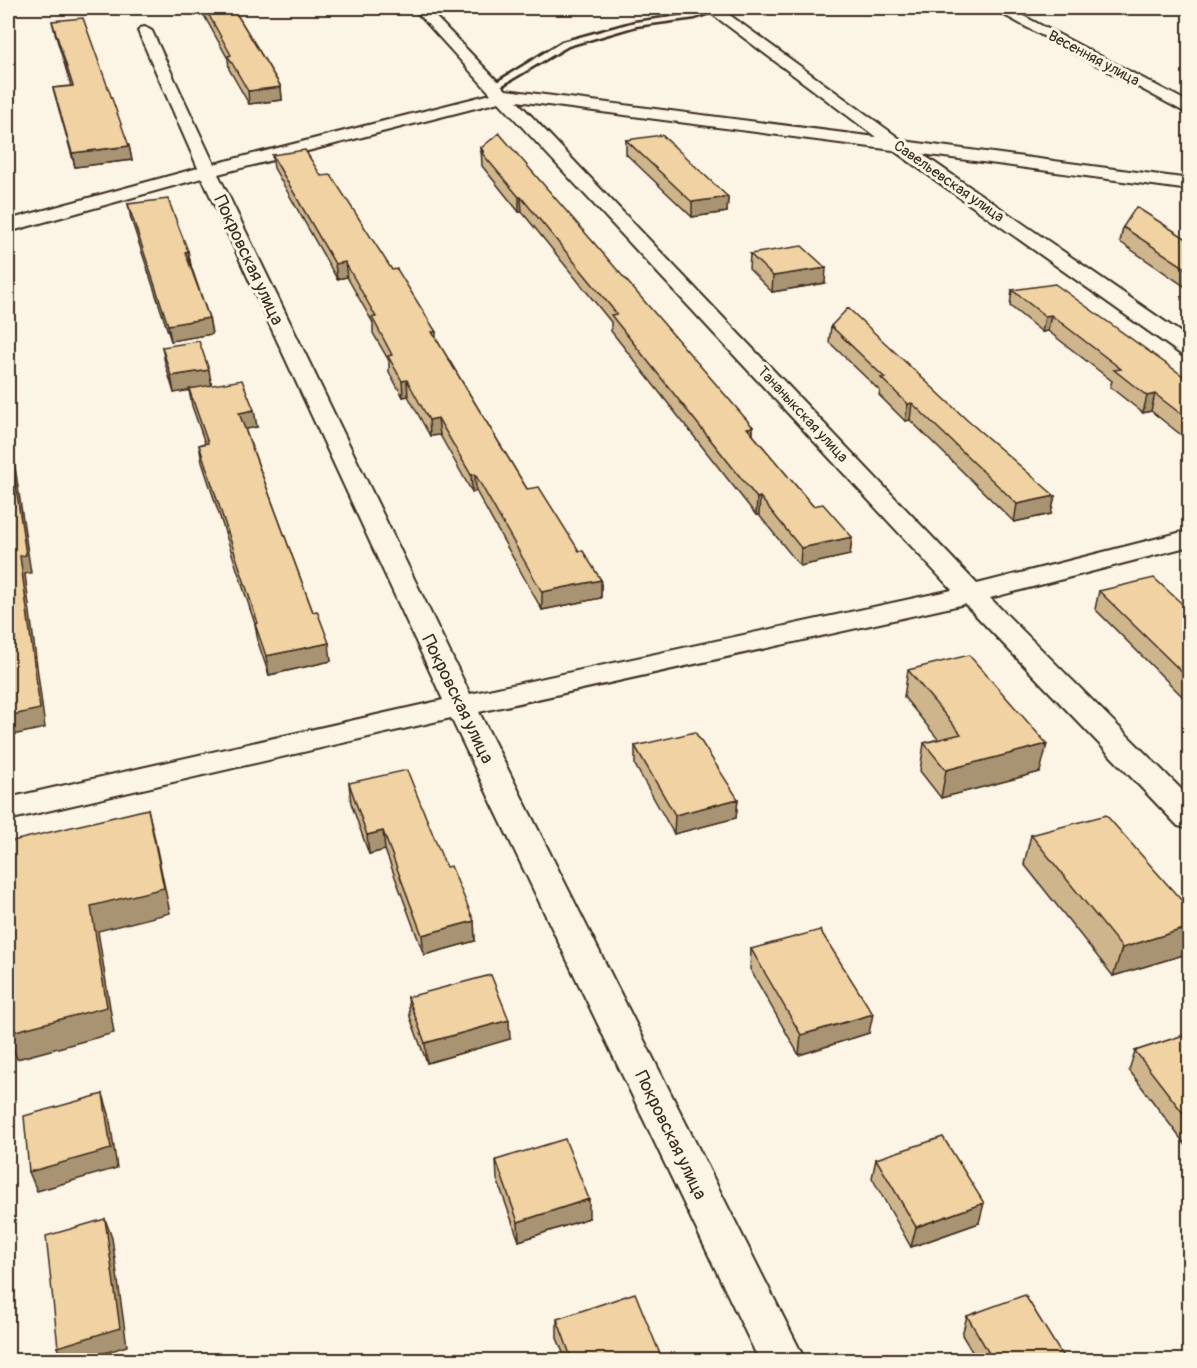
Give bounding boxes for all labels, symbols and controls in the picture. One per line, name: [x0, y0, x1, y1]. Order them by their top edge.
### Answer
street label: Весенняя улица: [1045, 26, 1143, 90]
street label: Савельевская улица: [890, 136, 1008, 227]
street label: Покровская улица: [208, 192, 289, 329]
street label: Тананыкская улица: [753, 362, 852, 466]
street label: Покровская улица: [416, 631, 499, 768]
street label: Покровская улица: [629, 1067, 712, 1204]

